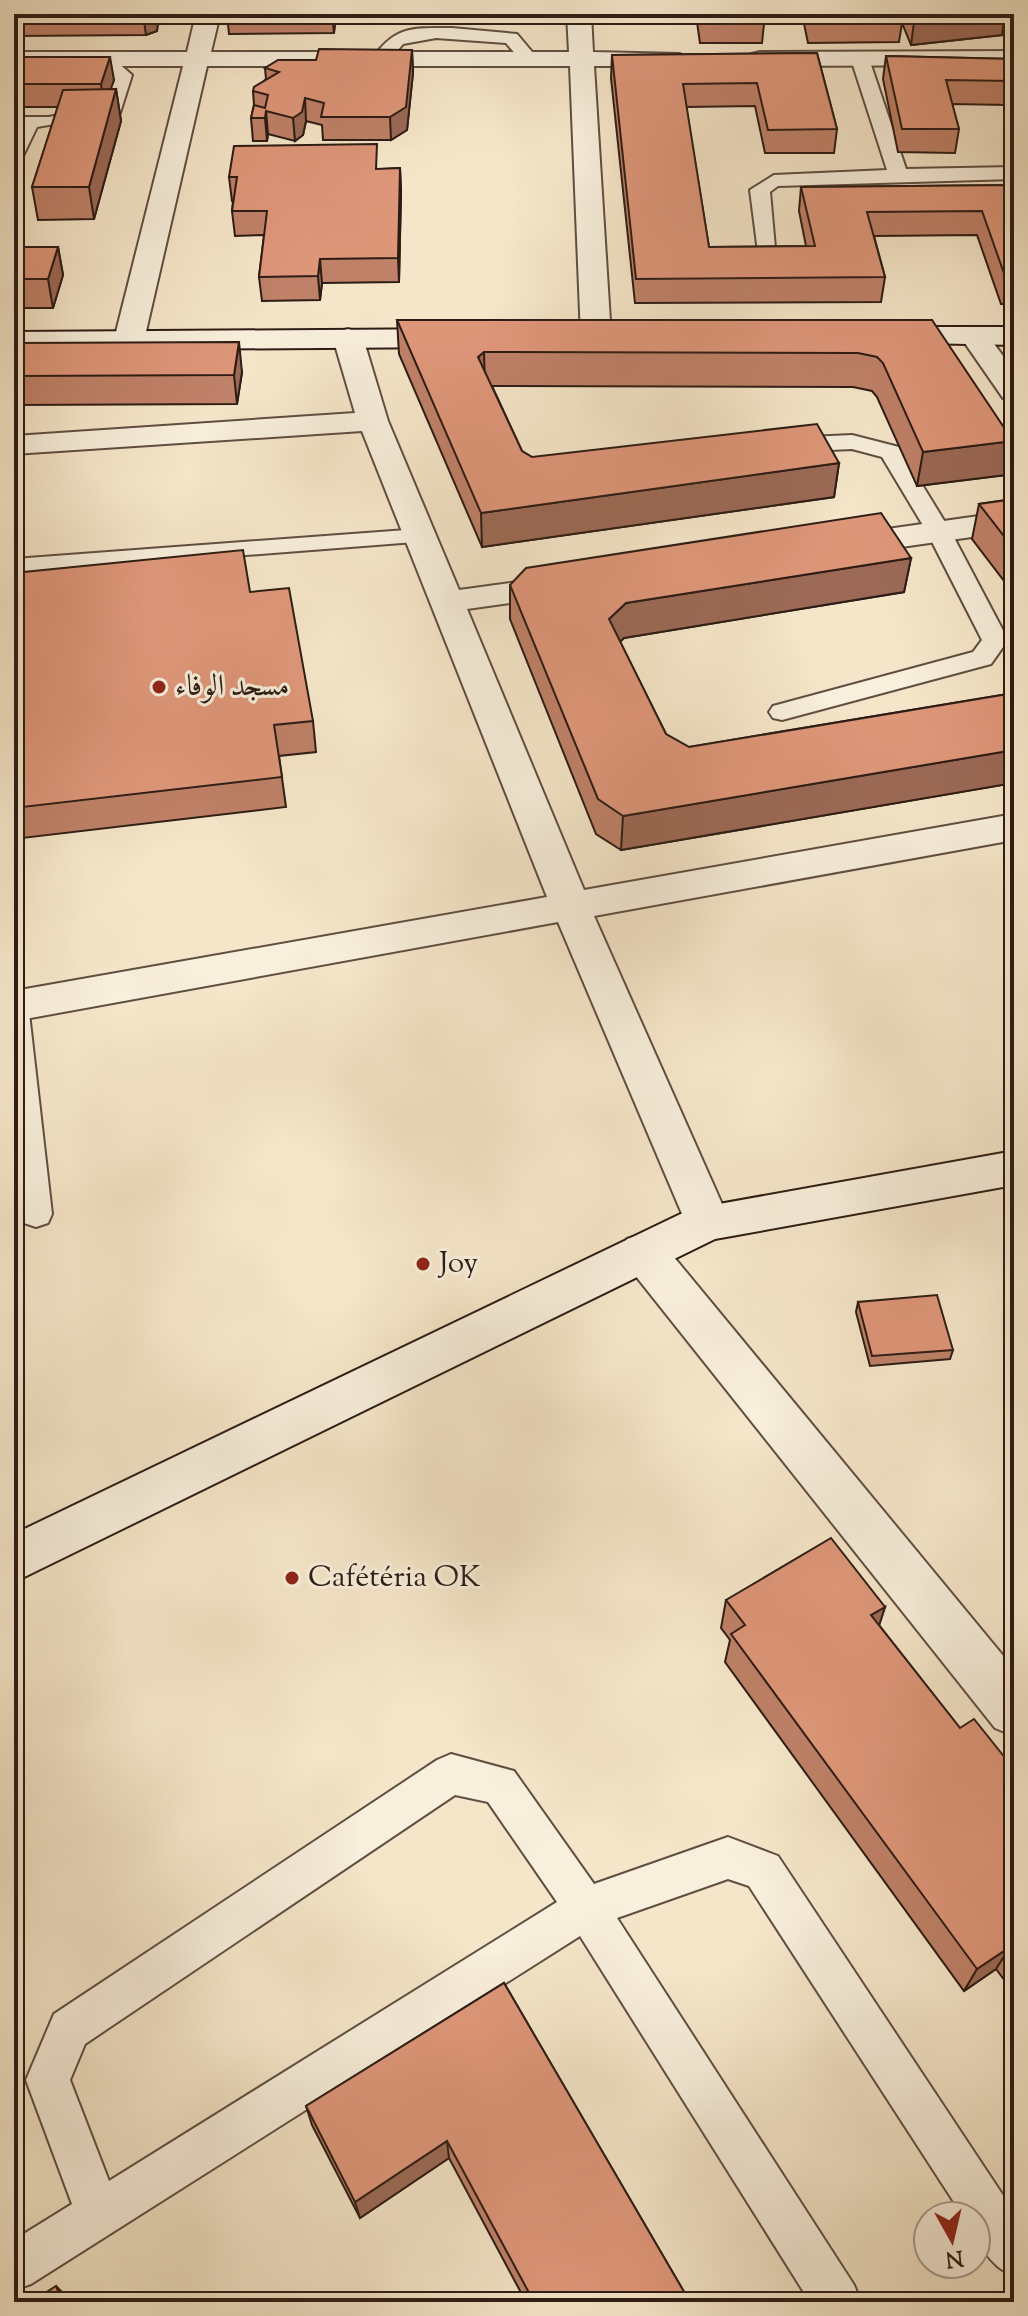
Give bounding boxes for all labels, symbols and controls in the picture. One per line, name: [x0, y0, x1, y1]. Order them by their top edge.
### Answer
place label: مسجد الوفاء: [175, 666, 290, 709]
marker: مسجد الوفاء: [150, 678, 168, 696]
place label: Joy: [437, 1243, 478, 1286]
marker: Joy: [414, 1255, 432, 1273]
place label: Cafétéria OK: [308, 1557, 481, 1600]
marker: Cafétéria OK: [283, 1569, 301, 1587]
north arrow: [912, 2200, 992, 2280]
text: N: [943, 2240, 965, 2274]

